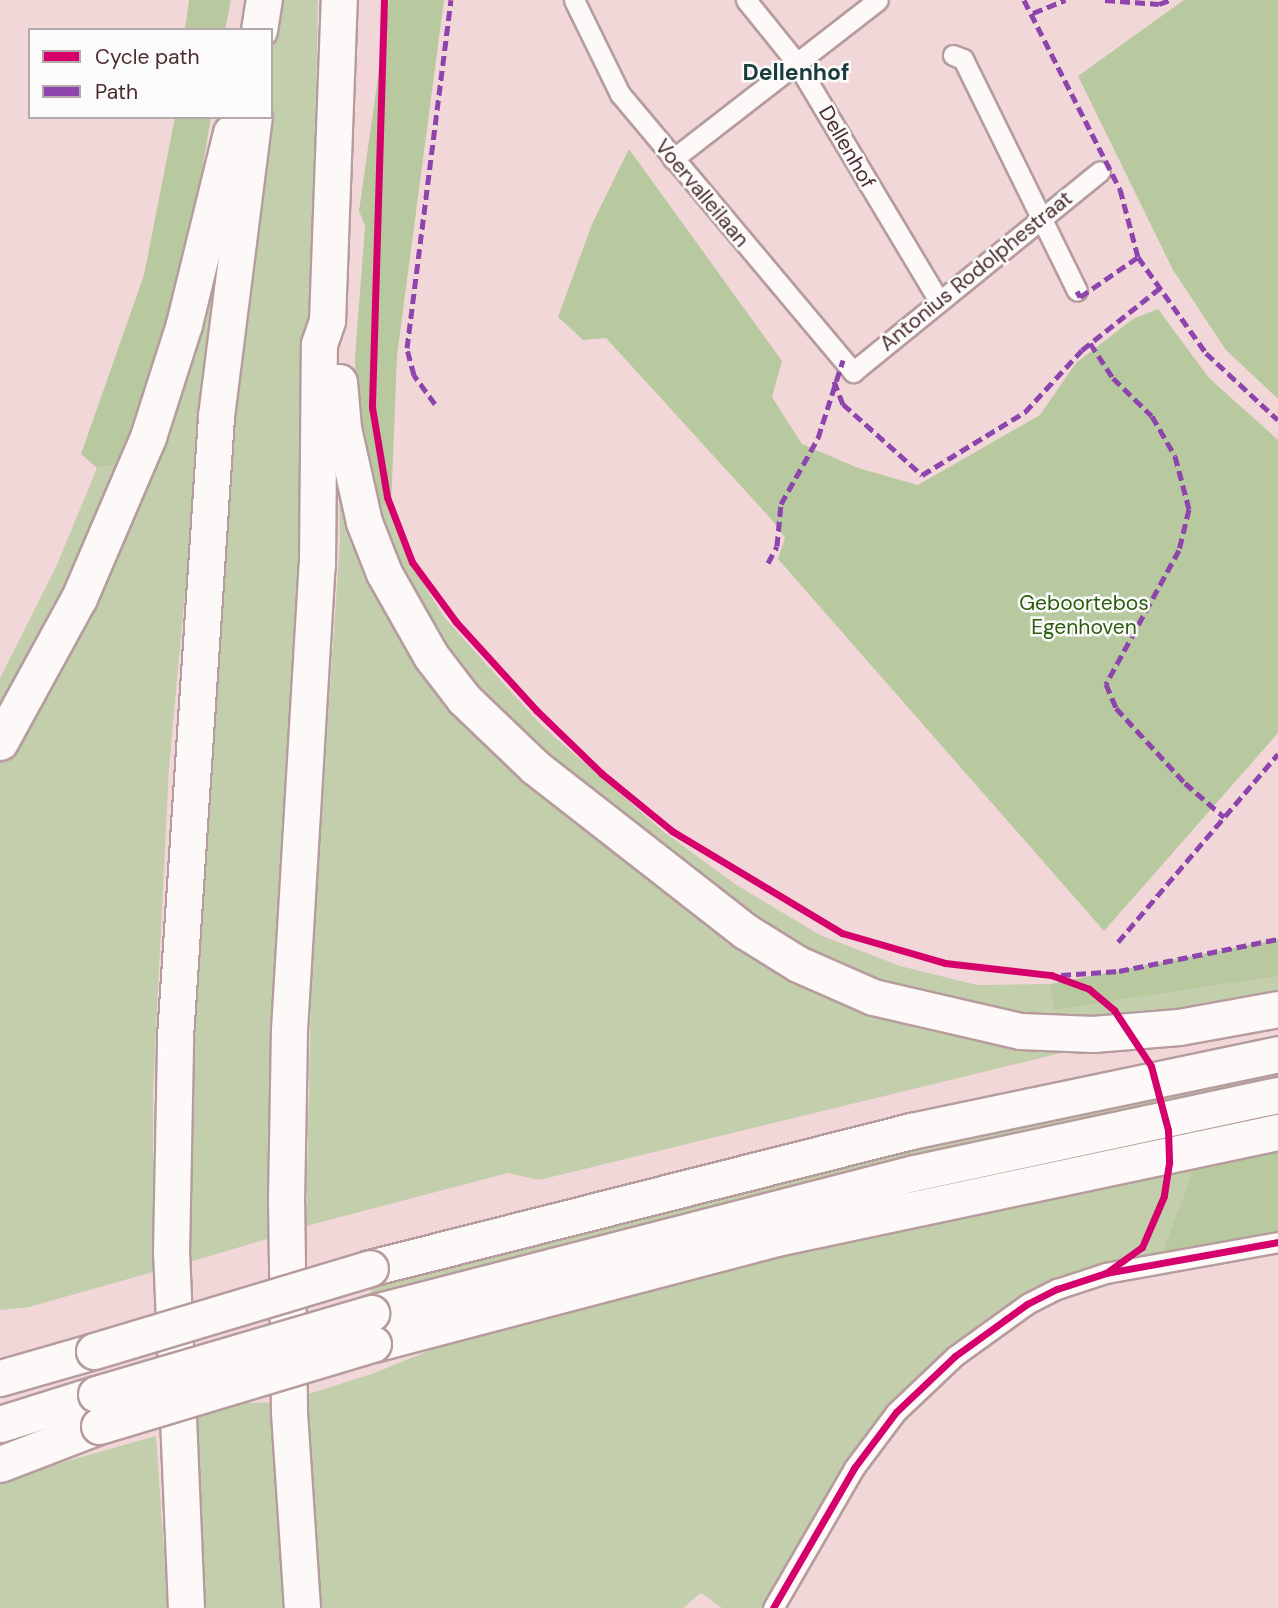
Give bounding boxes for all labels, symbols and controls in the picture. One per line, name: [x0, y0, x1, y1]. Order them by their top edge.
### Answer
legend: [28, 28, 273, 119]
text: Cycle path: [95, 43, 200, 71]
district label: Dellenhof: [742, 58, 850, 86]
text: Path: [95, 78, 138, 106]
street label: Dellenhof: [813, 101, 881, 193]
street label: Voervalleilaan: [650, 134, 754, 252]
street label: Antonius Rodolphestraat: [875, 186, 1077, 356]
park label: Geboortebos Egenhoven: [1019, 590, 1149, 640]

